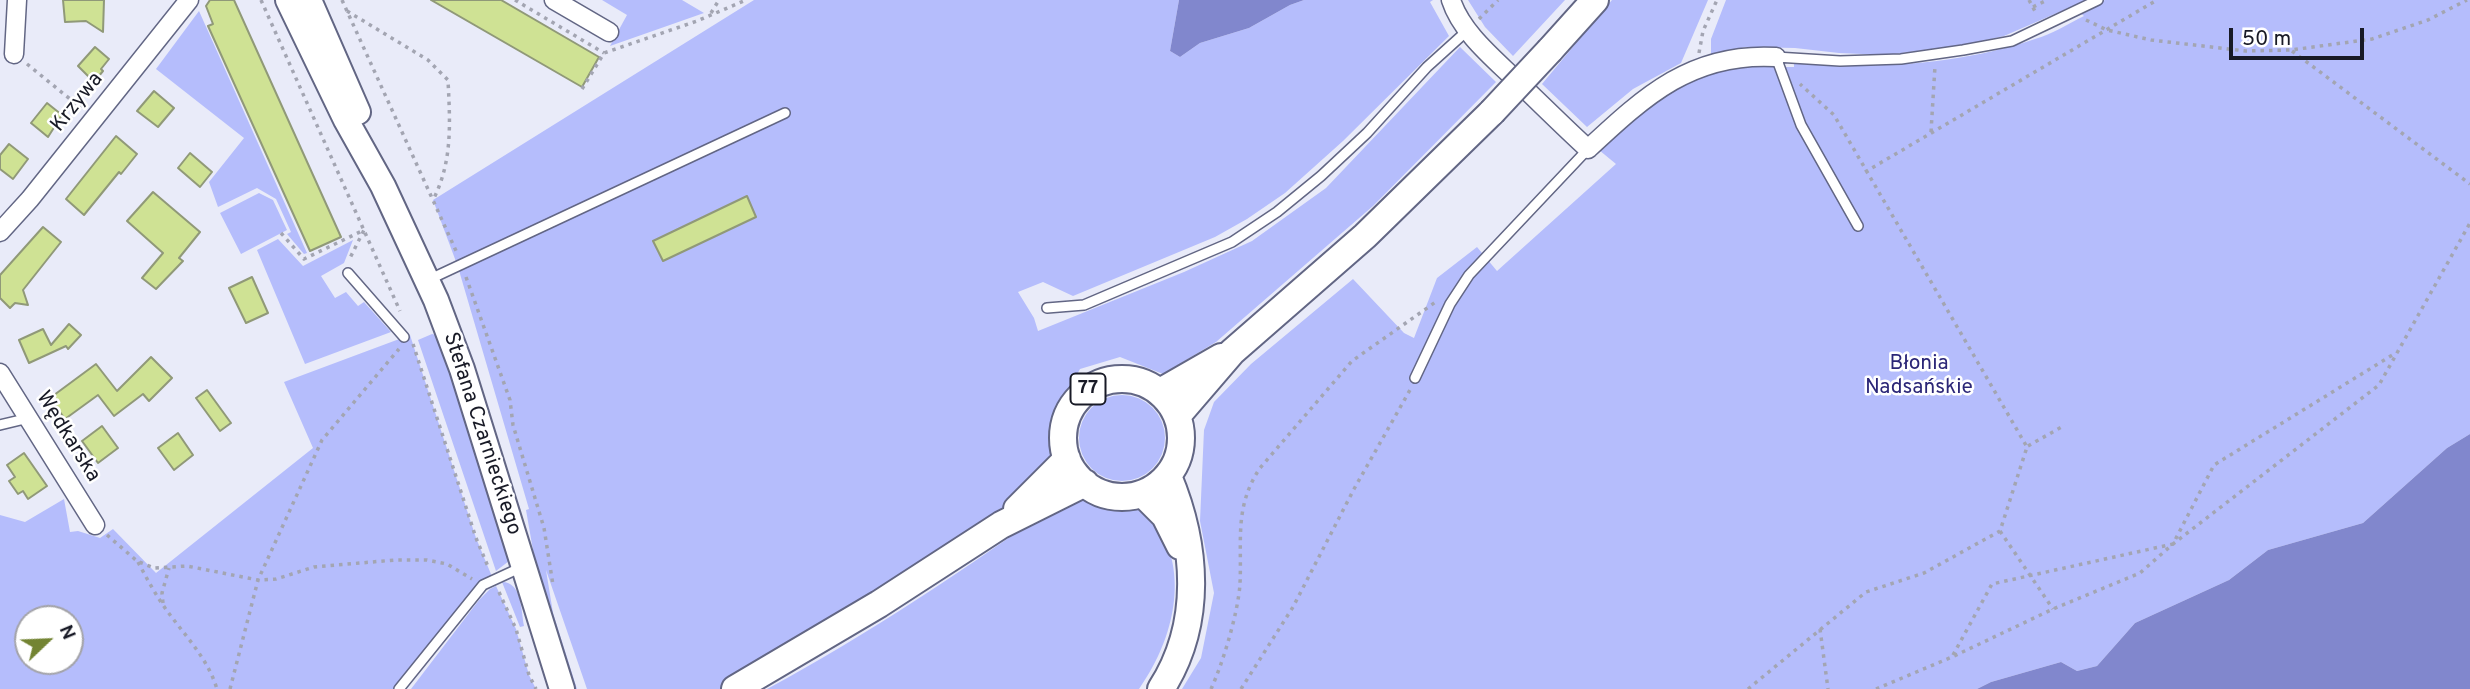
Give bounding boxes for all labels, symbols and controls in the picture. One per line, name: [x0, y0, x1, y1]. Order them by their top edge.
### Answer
scale bar: [2232, 14, 2367, 58]
text: 50 m: [2242, 26, 2291, 53]
street label: Krzywa: [46, 68, 110, 138]
street label: Stefana Czarnieckiego: [436, 330, 526, 538]
park label: Błonia Nadsańskie: [1865, 352, 1973, 402]
road number: 77: [1070, 374, 1106, 404]
street label: Wędkarska: [29, 387, 105, 487]
north arrow: [14, 605, 84, 675]
text: N: [53, 622, 80, 644]

